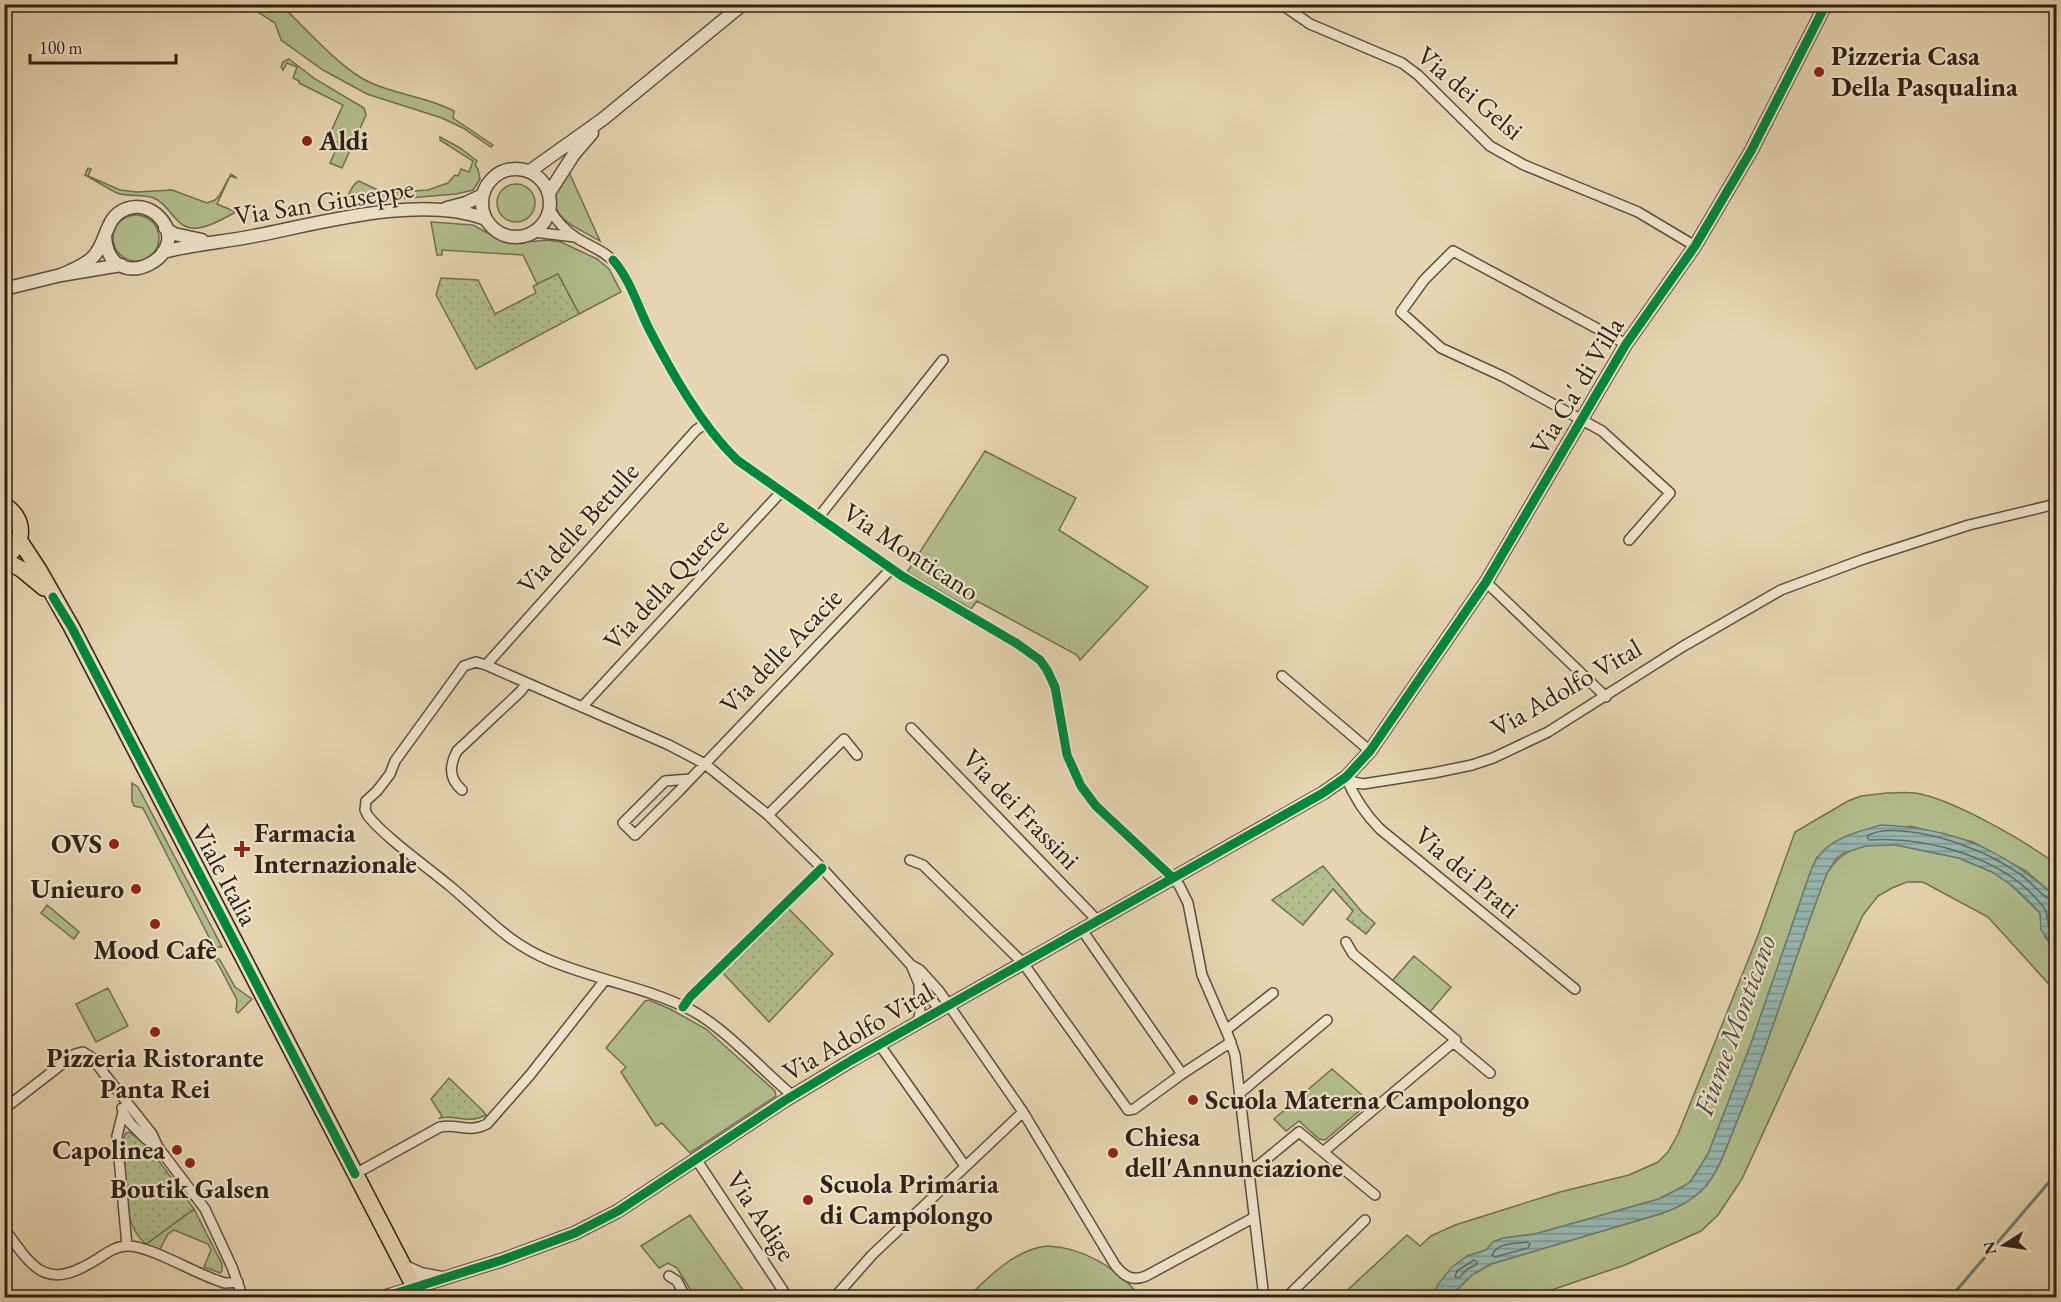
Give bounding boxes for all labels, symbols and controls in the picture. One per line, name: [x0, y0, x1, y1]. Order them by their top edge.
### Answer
scale bar: [30, 27, 176, 65]
text: 100 m: [39, 36, 83, 59]
street label: Via dei Gelsi: [1410, 38, 1531, 148]
place label: Pizzeria Casa Della Pasqualina: [1831, 38, 2018, 104]
marker: Pizzeria Casa Della Pasqualina: [1812, 65, 1826, 79]
place label: Aldi: [318, 123, 369, 158]
marker: Aldi: [300, 134, 314, 148]
street label: Via San Giuseppe: [231, 170, 416, 233]
street label: Via Ca' di Villa: [1522, 310, 1632, 461]
street label: Via delle Betulle: [509, 454, 646, 601]
street label: Via Monticano: [836, 494, 986, 609]
street label: Via della Querce: [595, 510, 736, 657]
street label: Via delle Acacie: [712, 580, 849, 721]
street label: Via Adolfo Vital: [1484, 630, 1648, 745]
street label: Via dei Frassini: [955, 741, 1088, 877]
place label: Farmacia Internazionale: [254, 815, 417, 881]
street label: Viale Italia: [184, 818, 267, 932]
street label: Via dei Prati: [1408, 818, 1527, 926]
place label: OVS: [51, 826, 102, 861]
marker: OVS: [107, 837, 121, 851]
marker: Farmacia Internazionale: [235, 842, 249, 856]
place label: Unieuro: [30, 871, 124, 906]
marker: Unieuro: [129, 882, 143, 896]
marker: Mood Cafè: [148, 917, 162, 931]
water label: Fiume Monticano: [1684, 929, 1784, 1121]
place label: Mood Cafè: [93, 932, 217, 967]
street label: Via Adolfo Vital: [776, 974, 940, 1089]
marker: Pizzeria Ristorante Panta Rei: [148, 1025, 162, 1039]
place label: Pizzeria Ristorante Panta Rei: [46, 1040, 264, 1106]
place label: Scuola Materna Campolongo: [1205, 1082, 1529, 1117]
marker: Scuola Materna Campolongo: [1186, 1093, 1200, 1107]
place label: Chiesa dell'Annunciazione: [1125, 1119, 1343, 1185]
place label: Capolinea: [52, 1132, 165, 1167]
marker: Capolinea: [170, 1143, 184, 1157]
marker: Chiesa dell'Annunciazione: [1106, 1146, 1120, 1160]
marker: Boutik Galsen: [183, 1156, 197, 1170]
street label: Via Adige: [718, 1164, 804, 1268]
place label: Scuola Primaria di Campolongo: [820, 1166, 999, 1232]
place label: Boutik Galsen: [110, 1171, 270, 1206]
marker: Scuola Primaria di Campolongo: [801, 1193, 815, 1207]
north arrow: [1974, 1215, 2034, 1275]
text: N: [1978, 1239, 2001, 1257]

